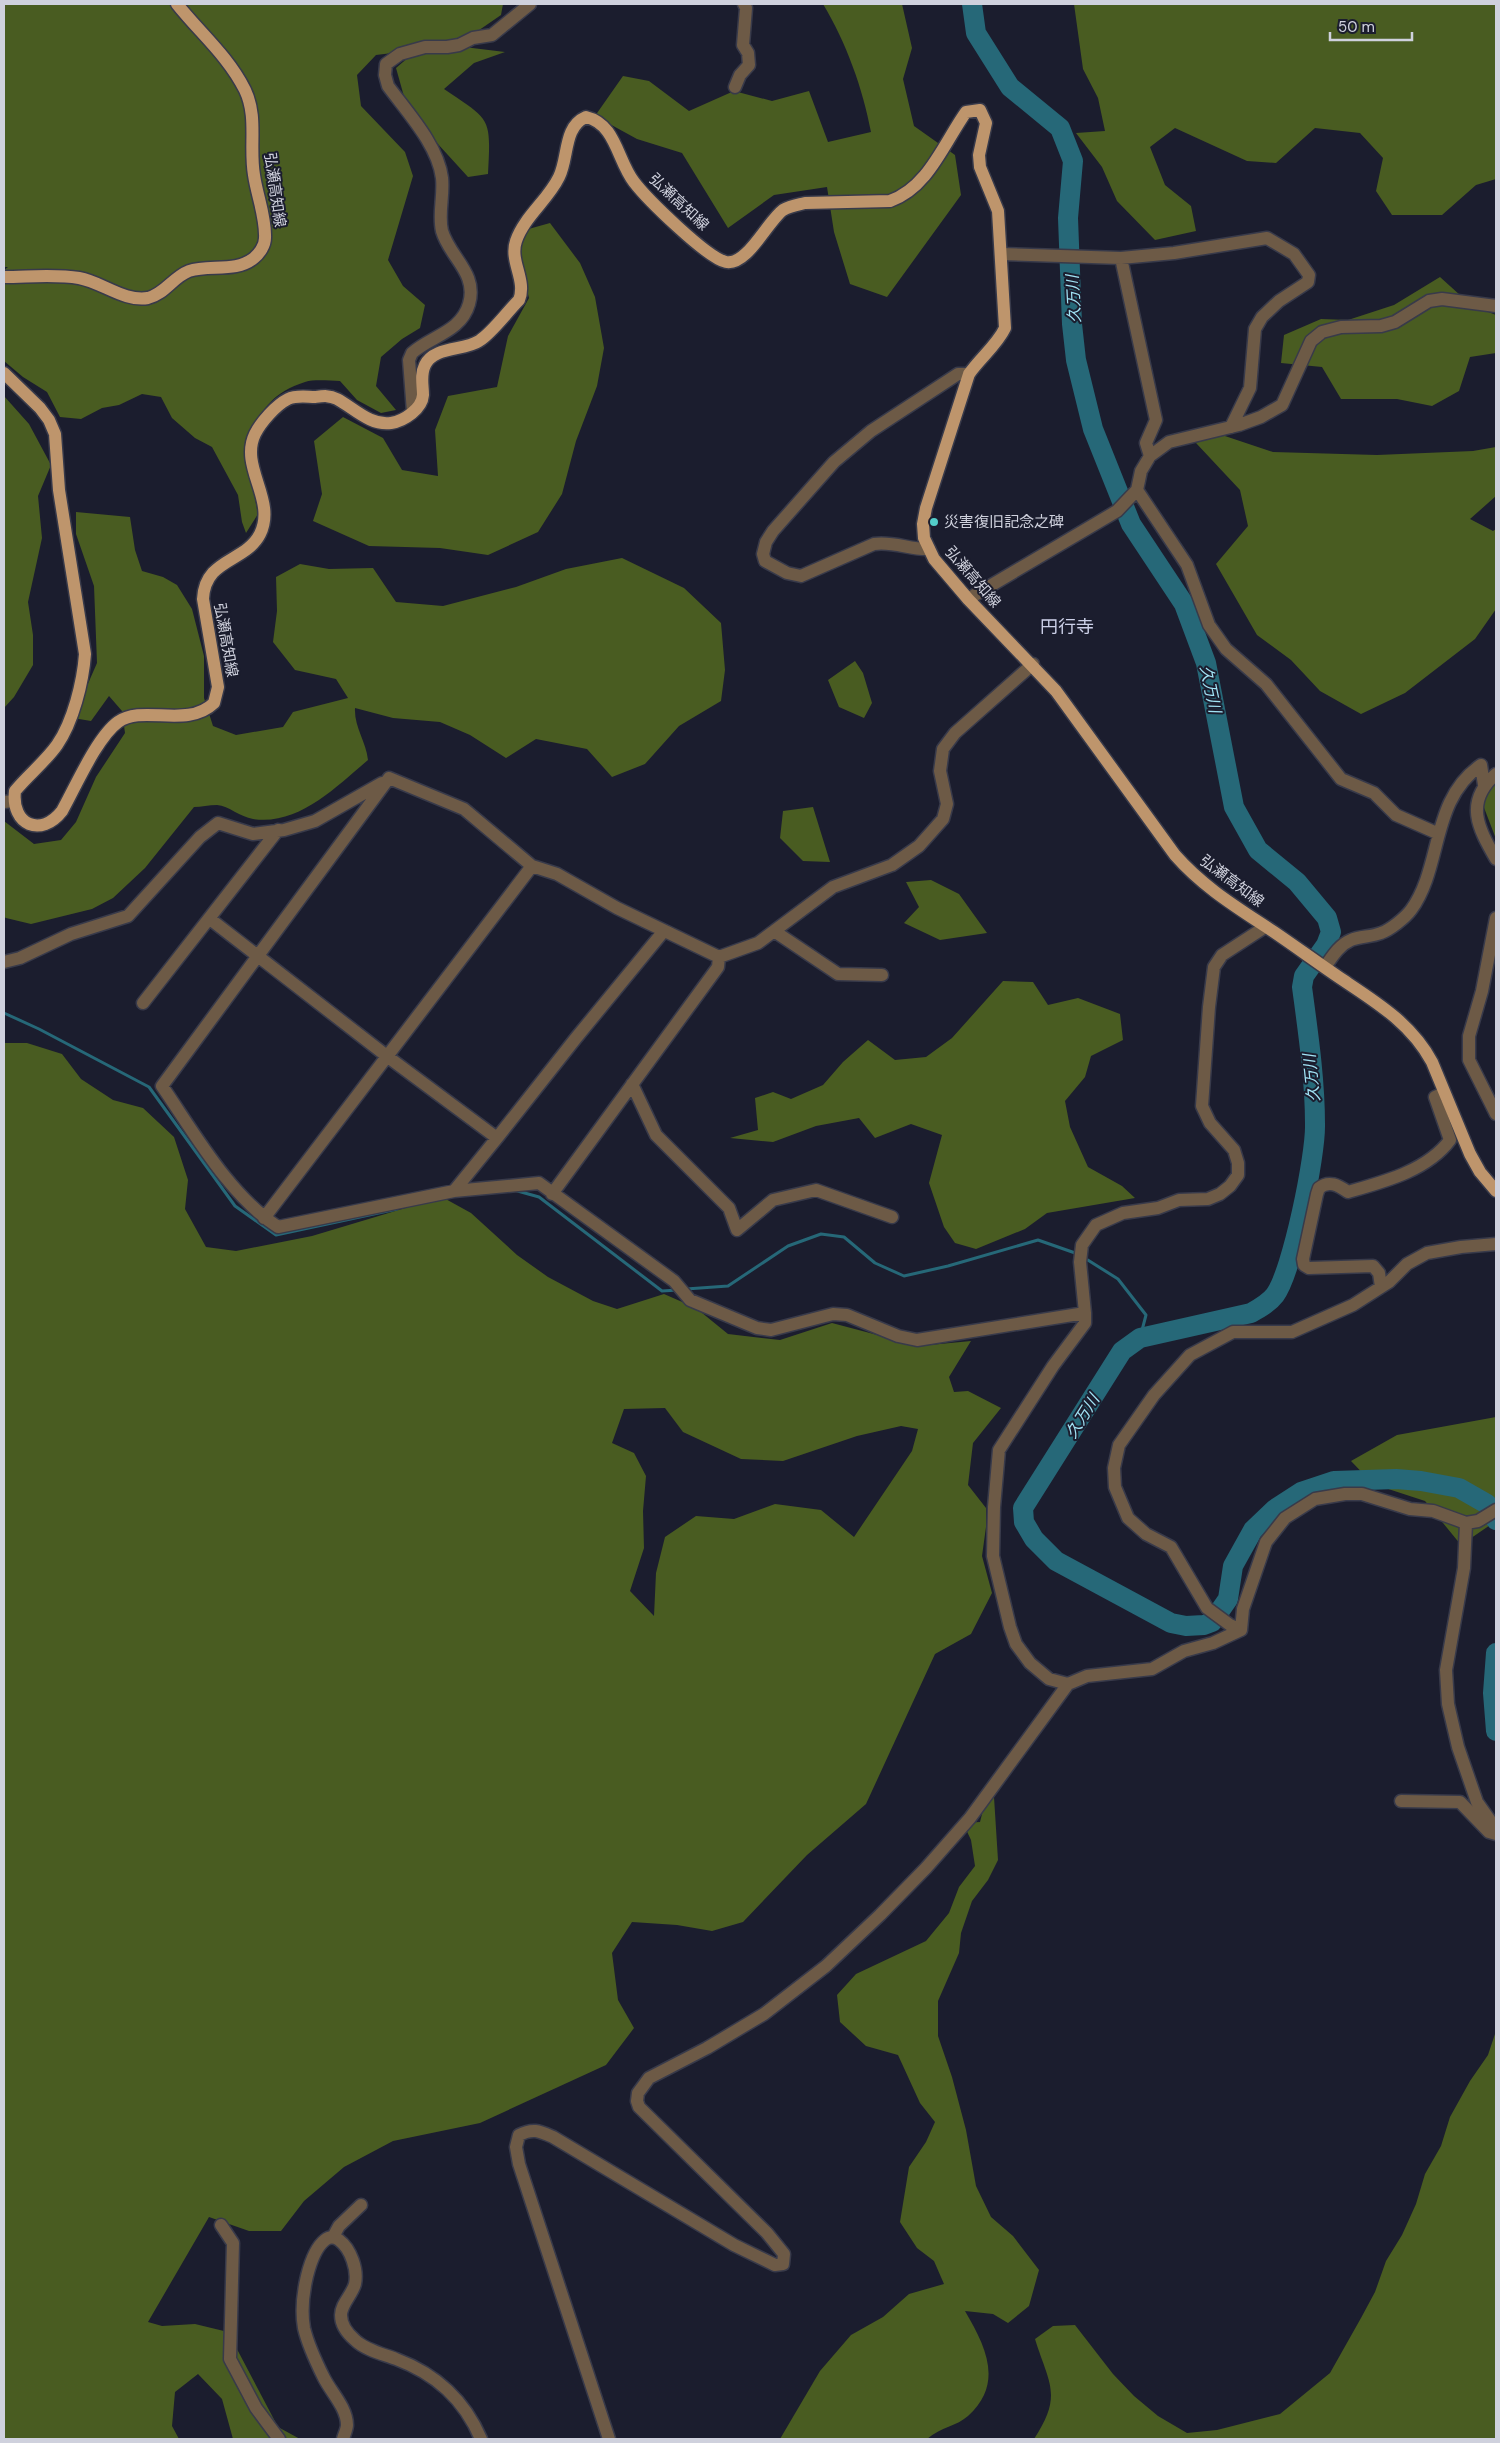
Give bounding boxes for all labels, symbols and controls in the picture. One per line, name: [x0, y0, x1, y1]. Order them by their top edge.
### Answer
scale bar: [1330, 10, 1412, 42]
text: 50 m: [1338, 17, 1375, 37]
street label: 弘瀬高知線: [260, 151, 290, 229]
street label: 弘瀬高知線: [645, 169, 713, 235]
water label: 久万川: [1062, 272, 1085, 323]
place label: 災害復旧記念之碑: [944, 512, 1064, 532]
marker: 災害復旧記念之碑: [928, 516, 940, 528]
street label: 弘瀬高知線: [941, 542, 1005, 612]
street label: 弘瀬高知線: [210, 601, 242, 679]
district label: 円行寺: [1040, 615, 1094, 639]
water label: 久万川: [1195, 663, 1226, 717]
street label: 弘瀬高知線: [1196, 850, 1268, 912]
water label: 久万川: [1298, 1051, 1324, 1103]
water label: 久万川: [1061, 1389, 1105, 1442]

